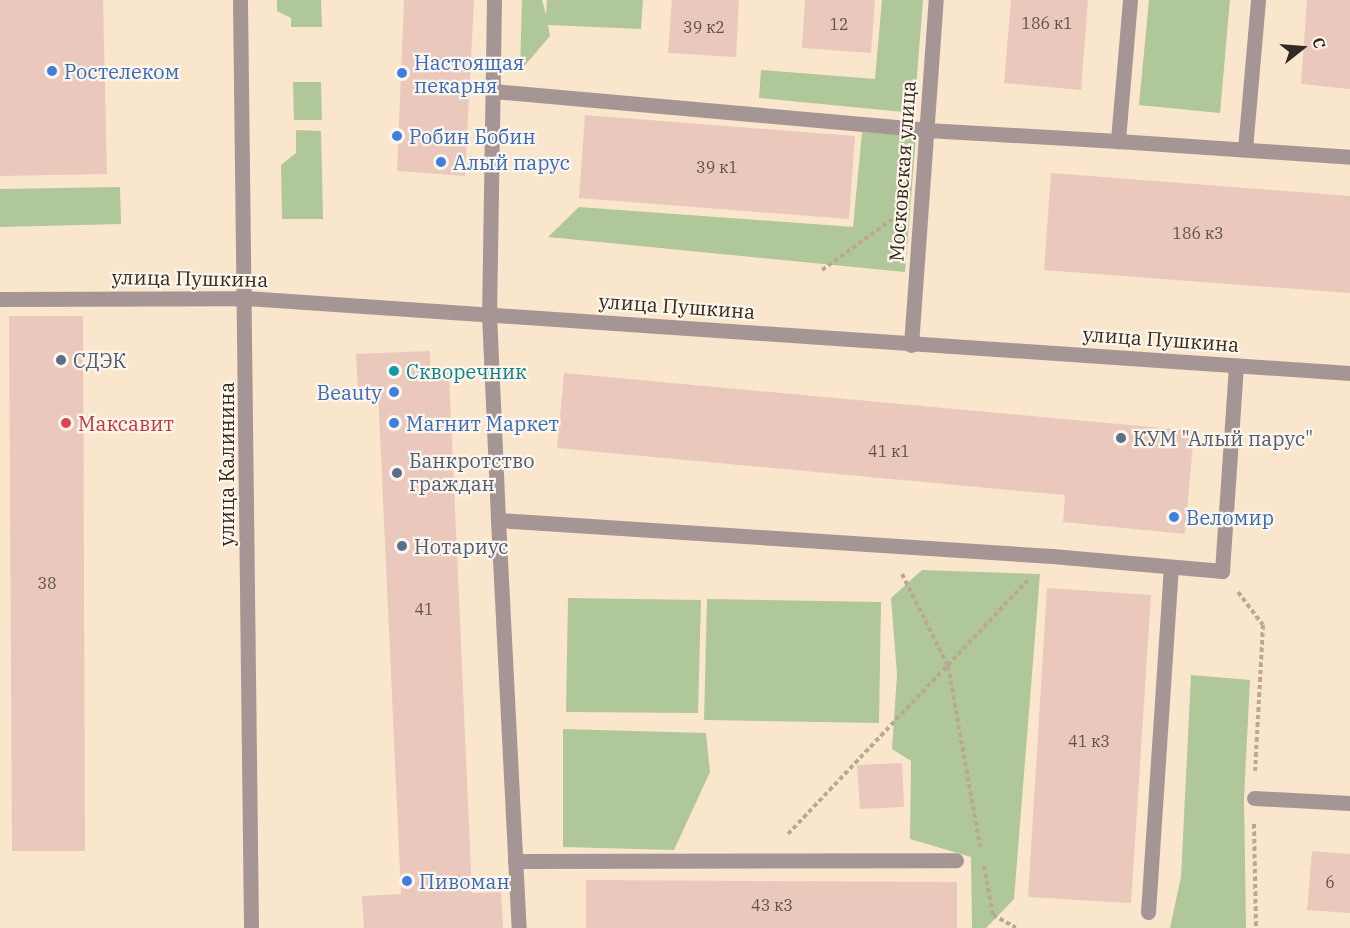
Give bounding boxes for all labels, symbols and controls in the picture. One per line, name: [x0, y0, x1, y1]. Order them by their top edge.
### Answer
house number: 186 к1: [1021, 13, 1073, 33]
house number: 12: [829, 14, 849, 34]
house number: 39 к2: [683, 17, 725, 37]
north arrow: [1272, 18, 1332, 78]
text: С: [1308, 35, 1330, 51]
place label: Настоящая пекарня: [414, 50, 524, 97]
place label: Ростелеком: [64, 59, 180, 83]
marker: Ростелеком: [45, 64, 59, 78]
marker: Настоящая пекарня: [395, 66, 409, 80]
street label: Московская улица: [884, 80, 920, 262]
place label: Робин Бобин: [409, 124, 536, 148]
marker: Робин Бобин: [390, 129, 404, 143]
place label: Алый парус: [453, 150, 570, 174]
marker: Алый парус: [434, 155, 448, 169]
house number: 39 к1: [696, 157, 738, 177]
house number: 186 к3: [1172, 223, 1224, 243]
street label: улица Пушкина: [111, 265, 269, 291]
street label: улица Пушкина: [598, 289, 756, 323]
street label: улица Пушкина: [1082, 322, 1240, 356]
place label: СДЭК: [73, 348, 126, 372]
marker: СДЭК: [54, 353, 68, 367]
place label: Скворечник: [406, 359, 527, 383]
marker: Скворечник: [387, 364, 401, 378]
place label: Beauty: [317, 380, 382, 404]
street label: улица Калинина: [214, 382, 238, 546]
marker: Beauty: [387, 385, 401, 399]
place label: Максавит: [78, 411, 174, 435]
place label: Магнит Маркет: [406, 411, 559, 435]
marker: Максавит: [59, 416, 73, 430]
marker: Магнит Маркет: [387, 416, 401, 430]
place label: КУМ "Алый парус": [1133, 426, 1313, 450]
marker: КУМ "Алый парус": [1114, 431, 1128, 445]
house number: 41 к1: [868, 441, 910, 461]
place label: Банкротство граждан: [409, 449, 535, 496]
marker: Банкротство граждан: [390, 466, 404, 480]
place label: Веломир: [1186, 505, 1274, 529]
marker: Веломир: [1167, 510, 1181, 524]
place label: Нотариус: [414, 534, 509, 558]
marker: Нотариус: [395, 539, 409, 553]
house number: 38: [37, 573, 57, 593]
house number: 41: [414, 599, 434, 619]
house number: 41 к3: [1068, 731, 1110, 751]
place label: Пивоман: [419, 869, 510, 893]
house number: 6: [1325, 872, 1335, 892]
marker: Пивоман: [400, 874, 414, 888]
house number: 43 к3: [751, 895, 793, 915]

